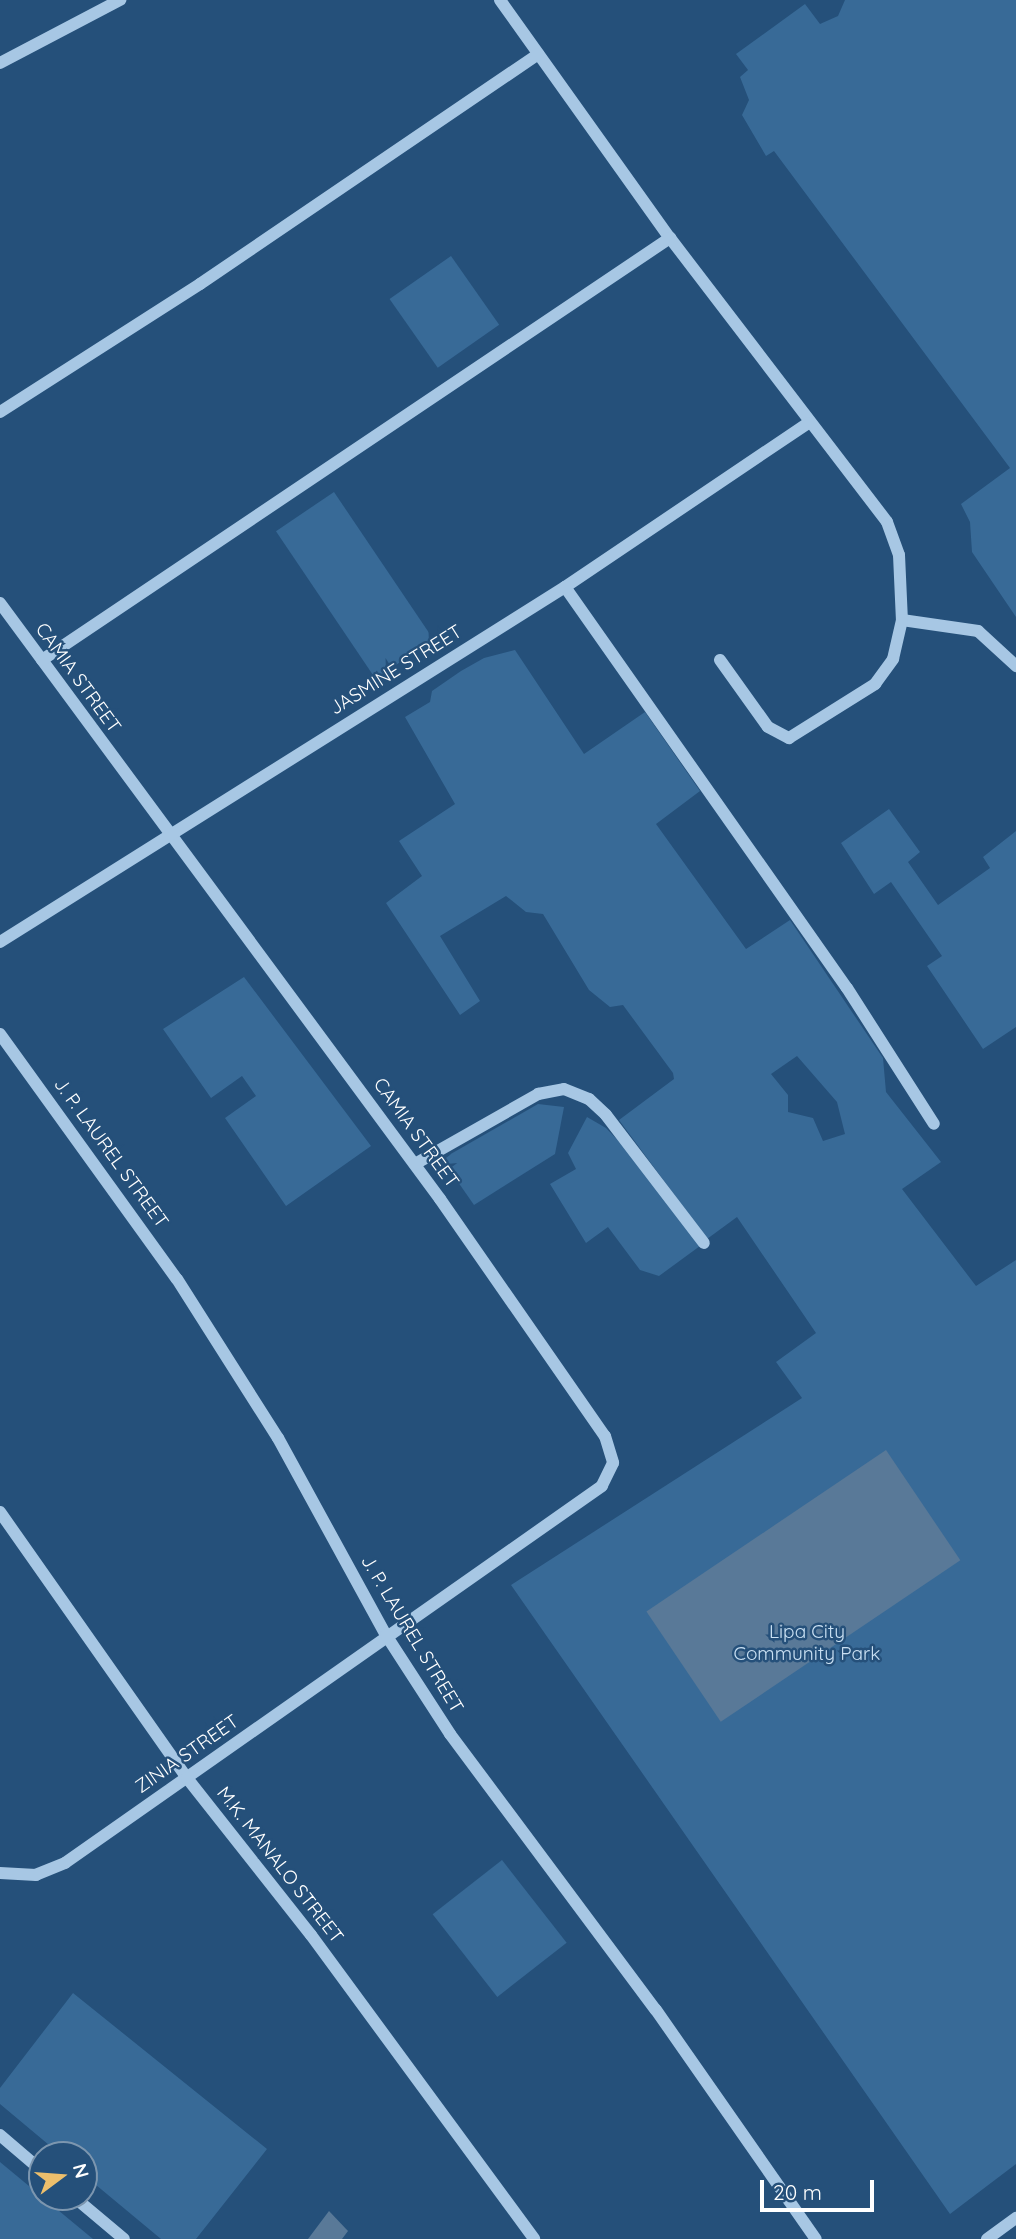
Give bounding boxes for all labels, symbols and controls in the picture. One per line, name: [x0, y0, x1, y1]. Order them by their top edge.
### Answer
street label: CAMIA STREET: [30, 618, 126, 738]
street label: JASMINE STREET: [326, 620, 466, 720]
street label: J. P. LAUREL STREET: [49, 1073, 173, 1233]
street label: CAMIA STREET: [368, 1073, 464, 1193]
street label: J. P. LAUREL STREET: [356, 1551, 468, 1717]
park label: Lipa City Community Park: [733, 1621, 881, 1665]
street label: ZINIA STREET: [131, 1710, 243, 1798]
street label: M.K. MANALO STREET: [212, 1782, 348, 1948]
north arrow: [28, 2141, 98, 2211]
text: N: [68, 2161, 95, 2181]
scale bar: [764, 2166, 878, 2210]
text: 20 m: [773, 2179, 822, 2205]

